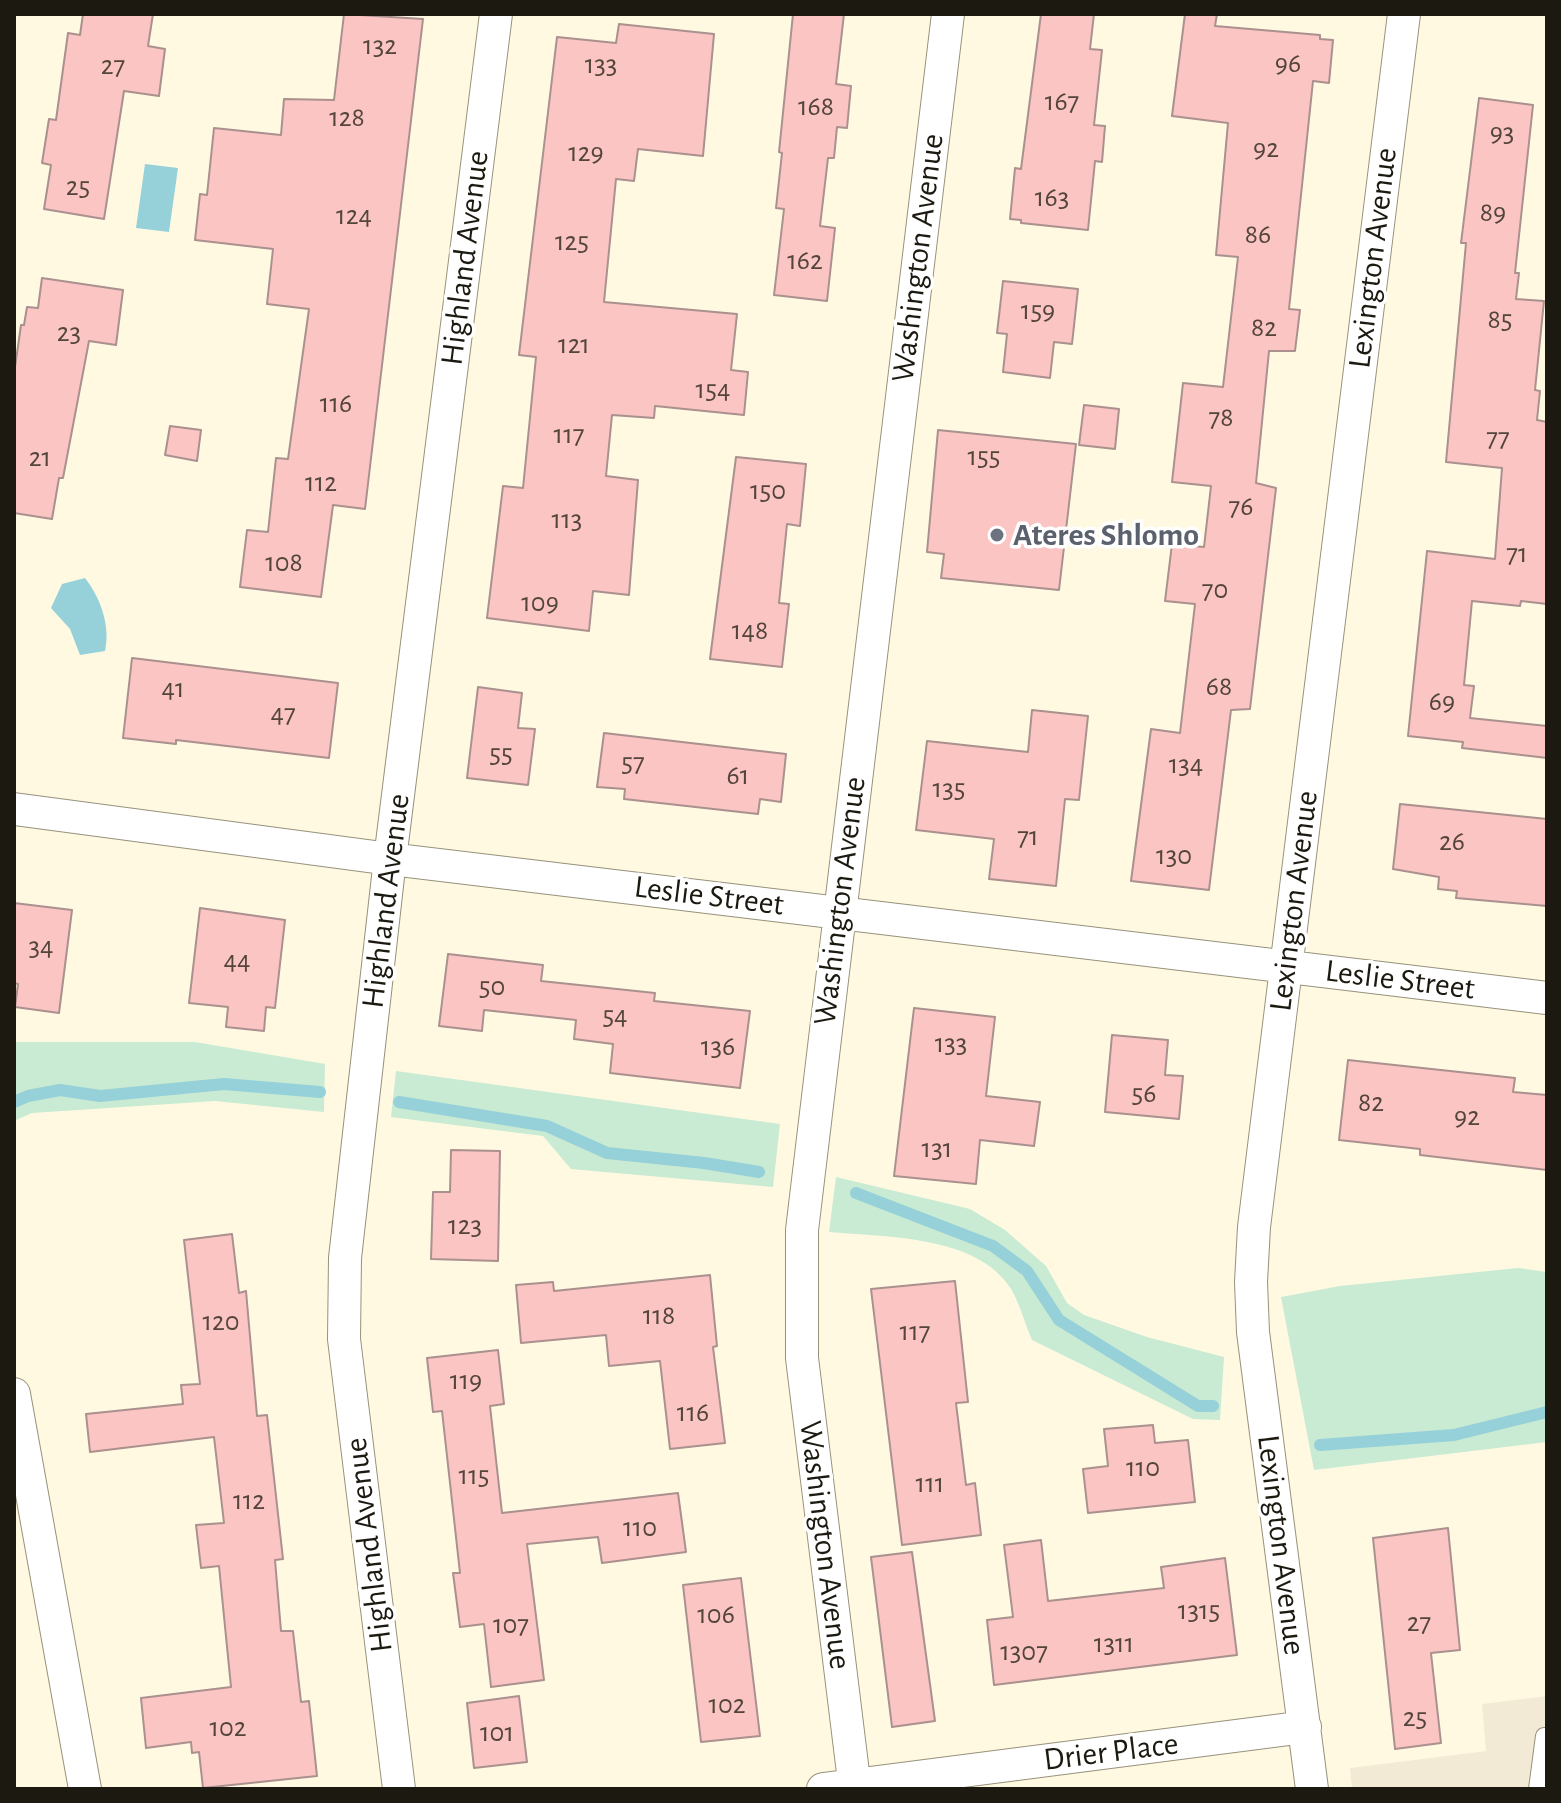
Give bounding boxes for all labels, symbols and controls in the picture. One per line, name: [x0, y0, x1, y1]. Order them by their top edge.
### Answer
house number: 132: [363, 29, 397, 63]
house number: 96: [1275, 47, 1301, 81]
house number: 133: [585, 48, 617, 82]
house number: 27: [101, 49, 125, 83]
house number: 167: [1045, 85, 1079, 119]
house number: 168: [798, 90, 834, 124]
house number: 128: [329, 101, 365, 135]
house number: 93: [1490, 116, 1514, 150]
street label: Washington Avenue: [884, 132, 952, 384]
house number: 92: [1253, 132, 1279, 166]
house number: 129: [568, 136, 604, 170]
street label: Lexington Avenue: [1340, 146, 1406, 370]
street label: Highland Avenue: [433, 149, 497, 367]
house number: 25: [66, 170, 90, 204]
house number: 163: [1035, 181, 1069, 215]
house number: 89: [1480, 196, 1506, 230]
house number: 124: [336, 199, 372, 233]
house number: 86: [1245, 218, 1271, 252]
house number: 125: [555, 225, 589, 259]
house number: 162: [787, 244, 823, 278]
house number: 159: [1021, 294, 1055, 328]
house number: 85: [1488, 303, 1512, 337]
house number: 82: [1251, 311, 1277, 345]
house number: 23: [57, 316, 81, 350]
house number: 121: [558, 328, 590, 362]
house number: 154: [696, 373, 730, 407]
house number: 116: [320, 387, 352, 421]
house number: 78: [1209, 401, 1233, 435]
house number: 117: [554, 418, 584, 452]
house number: 77: [1486, 421, 1510, 455]
house number: 155: [967, 440, 1001, 474]
house number: 21: [29, 441, 51, 475]
house number: 112: [305, 466, 337, 500]
house number: 150: [750, 474, 786, 508]
house number: 76: [1229, 490, 1253, 524]
house number: 113: [552, 503, 582, 537]
place label: Ateres Shlomo: [1013, 516, 1199, 554]
marker: Ateres Shlomo: [988, 526, 1006, 544]
house number: 71: [1506, 537, 1528, 571]
house number: 108: [265, 546, 303, 580]
house number: 70: [1202, 573, 1228, 607]
house number: 109: [521, 586, 559, 620]
house number: 148: [732, 614, 768, 648]
house number: 68: [1206, 670, 1232, 704]
house number: 41: [161, 672, 185, 706]
house number: 69: [1429, 685, 1455, 719]
house number: 47: [270, 697, 296, 731]
house number: 55: [489, 737, 513, 771]
house number: 57: [621, 746, 645, 780]
house number: 134: [1169, 748, 1203, 782]
house number: 61: [727, 759, 749, 793]
house number: 135: [933, 772, 965, 806]
street label: Washington Avenue: [806, 775, 874, 1027]
street label: Lexington Avenue: [1261, 789, 1327, 1013]
street label: Highland Avenue: [354, 792, 418, 1010]
house number: 71: [1017, 820, 1039, 854]
house number: 26: [1439, 825, 1465, 859]
house number: 130: [1156, 839, 1192, 873]
street label: Leslie Street: [632, 868, 786, 924]
house number: 34: [28, 930, 54, 964]
house number: 44: [224, 944, 250, 978]
street label: Leslie Street: [1323, 952, 1477, 1008]
house number: 50: [479, 970, 505, 1004]
house number: 54: [602, 999, 628, 1033]
house number: 133: [935, 1027, 967, 1061]
house number: 136: [701, 1030, 735, 1064]
house number: 56: [1132, 1077, 1156, 1111]
house number: 82: [1358, 1086, 1384, 1120]
house number: 92: [1454, 1100, 1480, 1134]
house number: 131: [922, 1132, 952, 1166]
house number: 123: [448, 1209, 482, 1243]
house number: 118: [643, 1299, 675, 1333]
house number: 120: [202, 1305, 240, 1339]
house number: 117: [900, 1315, 930, 1349]
house number: 119: [450, 1364, 482, 1398]
house number: 116: [677, 1396, 709, 1430]
street label: Washington Avenue: [791, 1419, 859, 1671]
street label: Lexington Avenue: [1248, 1433, 1314, 1657]
street label: Highland Avenue: [337, 1436, 401, 1654]
house number: 110: [1126, 1451, 1160, 1485]
house number: 115: [459, 1459, 489, 1493]
house number: 111: [916, 1467, 944, 1501]
house number: 112: [233, 1484, 265, 1518]
house number: 110: [623, 1511, 657, 1545]
house number: 1315: [1178, 1594, 1220, 1628]
house number: 106: [697, 1598, 735, 1632]
house number: 27: [1407, 1606, 1431, 1640]
house number: 107: [493, 1608, 529, 1642]
house number: 1311: [1094, 1627, 1134, 1661]
house number: 1307: [1000, 1635, 1048, 1669]
house number: 102: [708, 1688, 746, 1722]
house number: 25: [1403, 1701, 1427, 1735]
house number: 102: [209, 1711, 247, 1745]
house number: 101: [480, 1716, 514, 1750]
street label: Drier Place: [1041, 1725, 1181, 1779]

